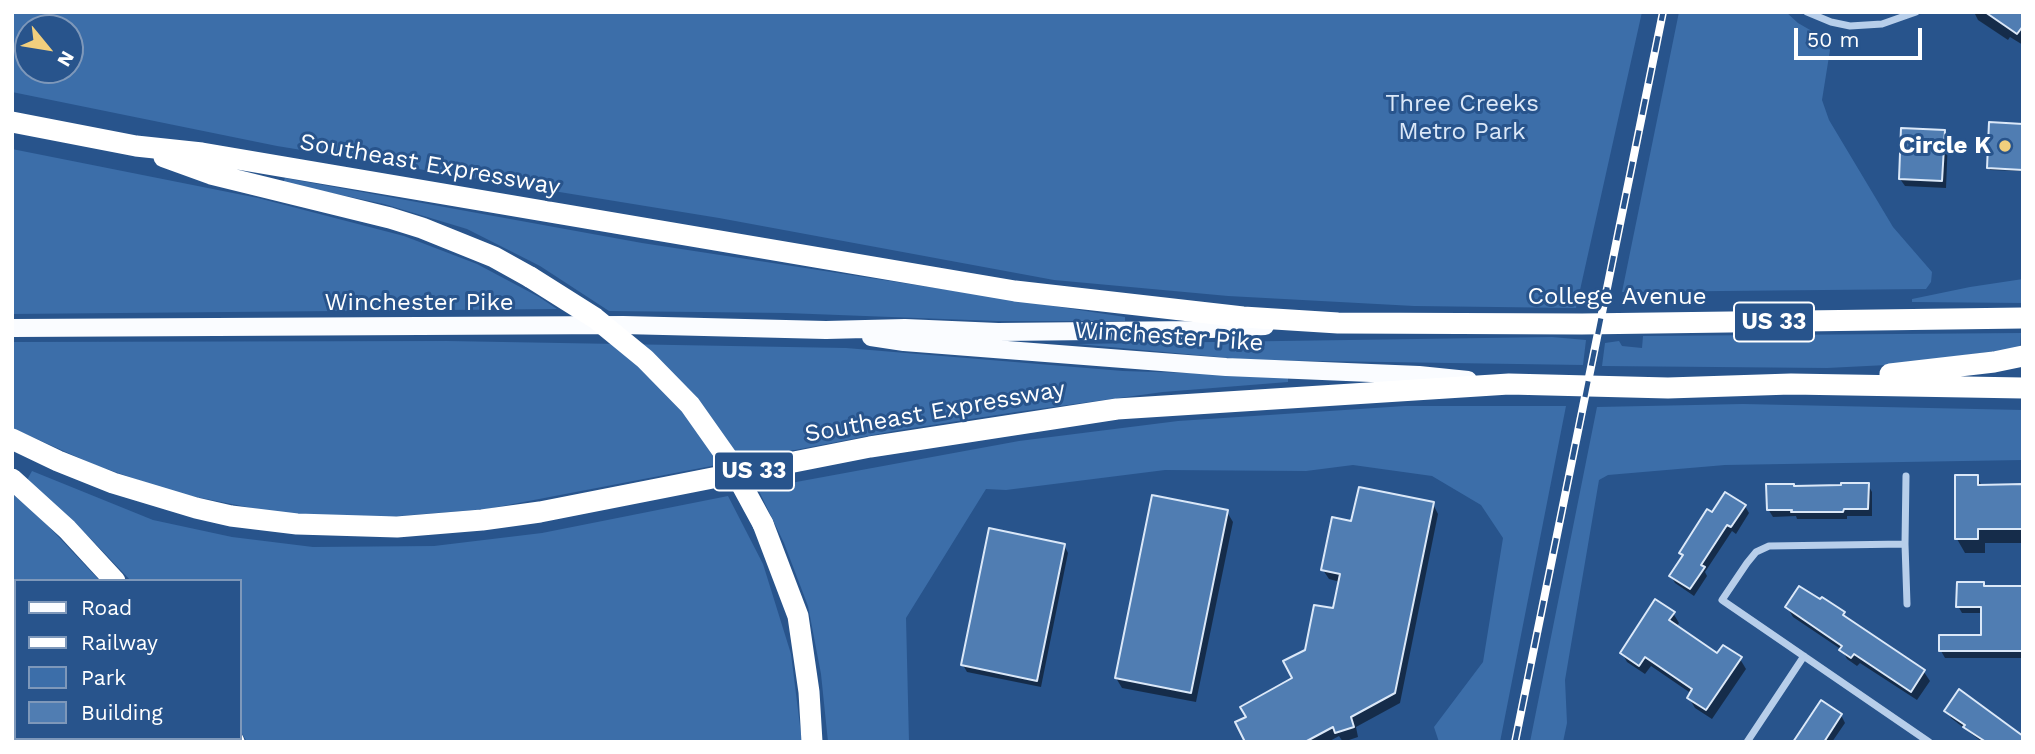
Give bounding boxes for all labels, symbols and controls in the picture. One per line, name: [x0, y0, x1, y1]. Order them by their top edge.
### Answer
north arrow: [14, 14, 84, 84]
scale bar: [1797, 14, 1925, 58]
text: 50 m: [1807, 27, 1859, 52]
text: N: [52, 47, 79, 71]
park label: Three Creeks Metro Park: [1385, 90, 1539, 146]
street label: Southeast Expressway: [298, 128, 562, 202]
place label: Circle K: [1899, 132, 1991, 160]
marker: Circle K: [1997, 138, 2013, 154]
street label: College Avenue: [1527, 283, 1707, 311]
street label: Winchester Pike: [324, 289, 514, 317]
road number: US 33: [1734, 302, 1814, 342]
street label: Winchester Pike: [1074, 316, 1264, 358]
street label: Southeast Expressway: [803, 375, 1067, 449]
road number: US 33: [714, 452, 794, 491]
legend: [14, 579, 242, 740]
text: Road: [81, 595, 132, 620]
text: Railway: [81, 630, 158, 655]
text: Park: [81, 665, 126, 690]
text: Building: [81, 700, 163, 725]

